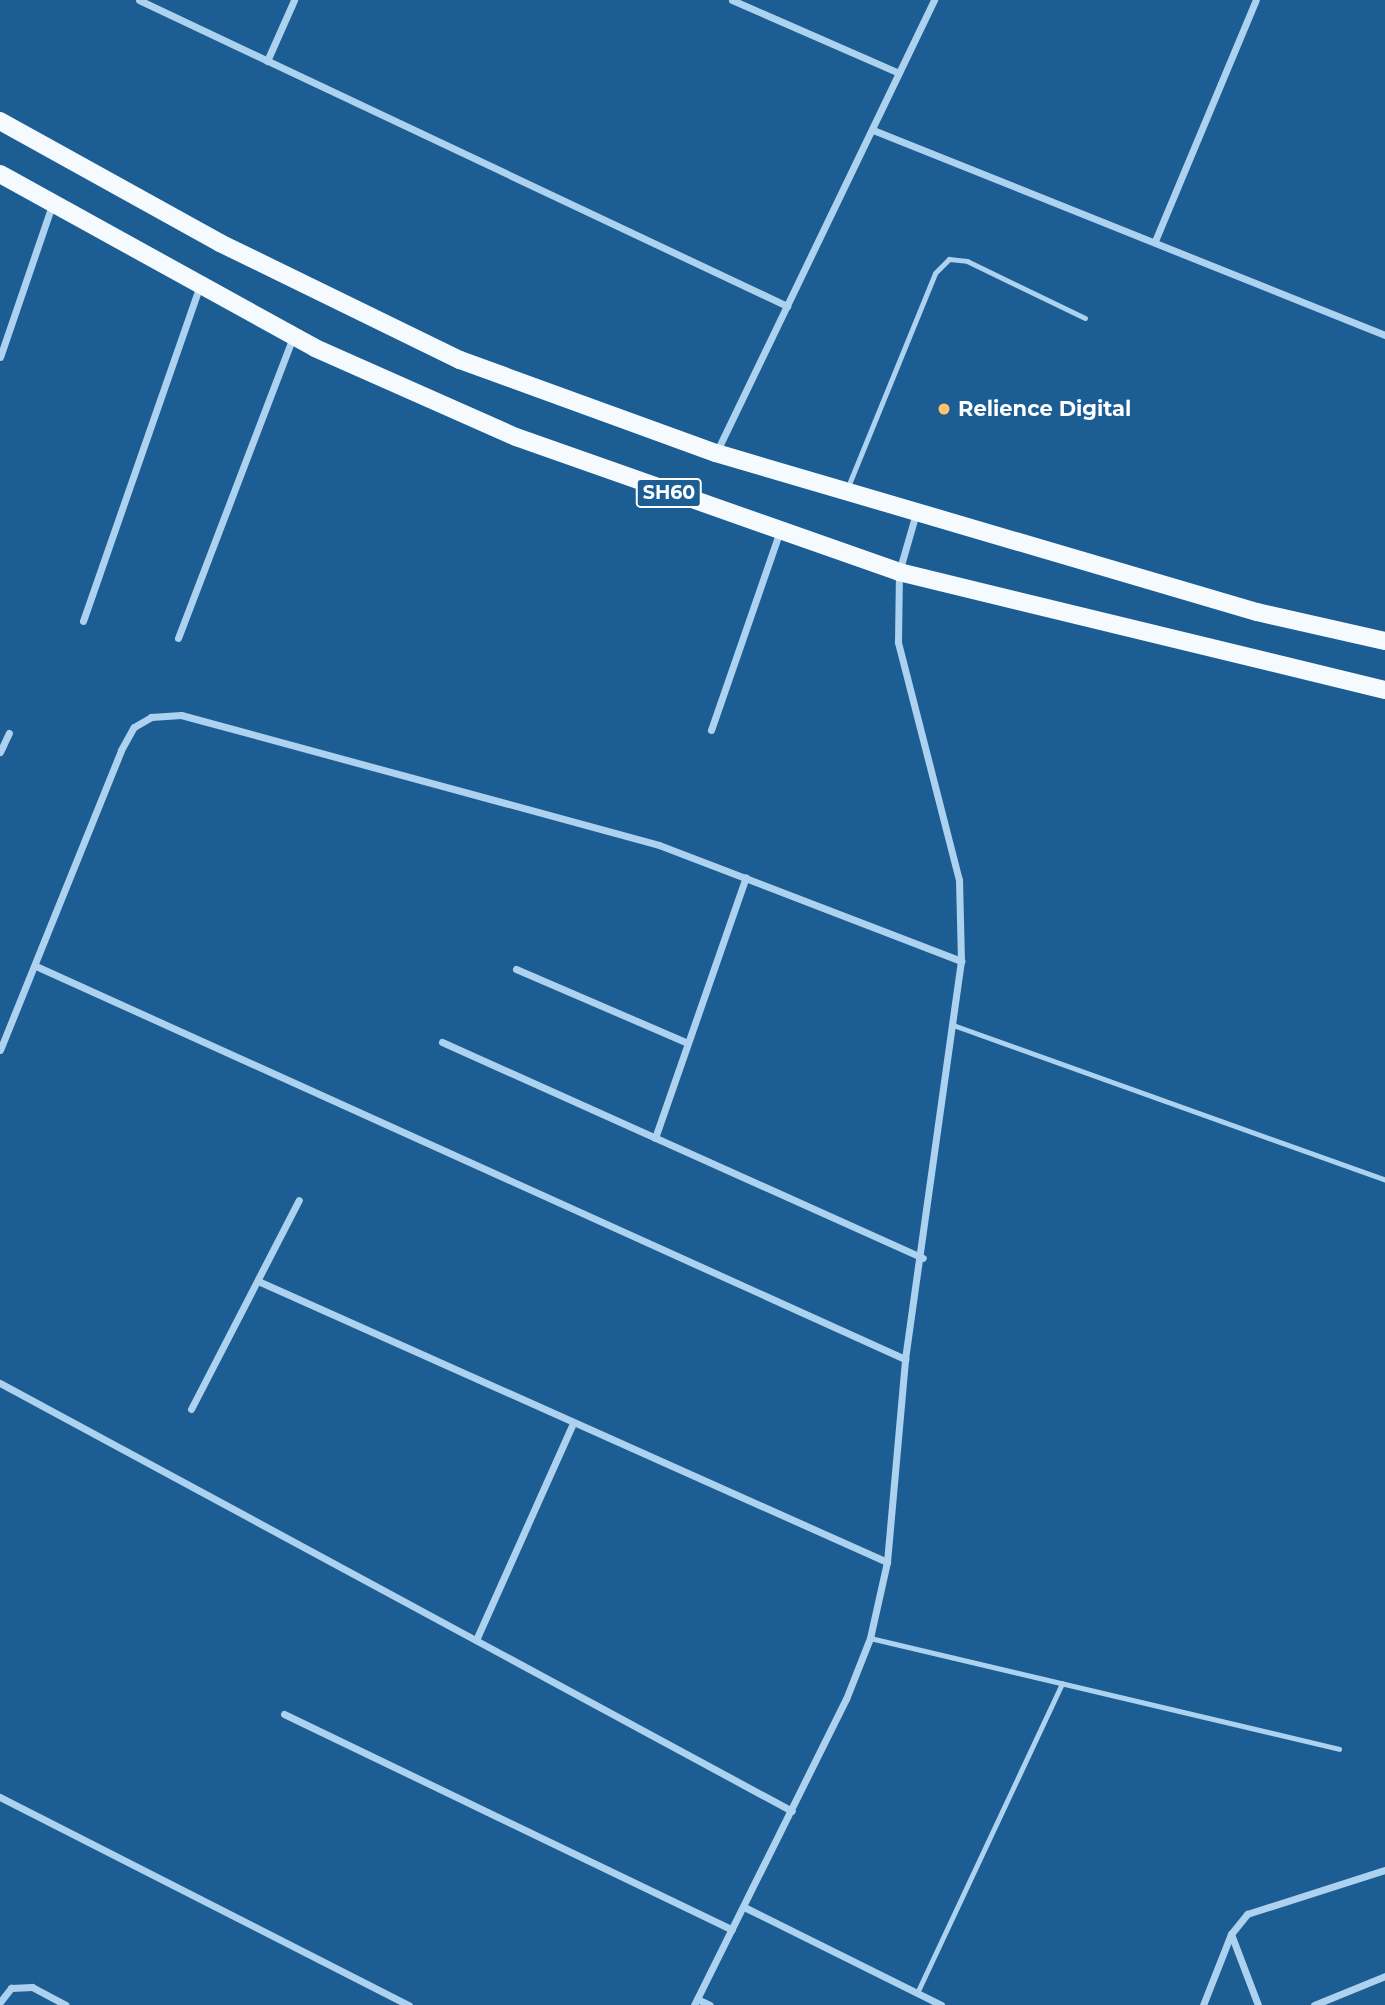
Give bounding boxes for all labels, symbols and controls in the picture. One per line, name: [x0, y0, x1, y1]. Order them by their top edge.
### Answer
place label: Relience Digital: [958, 396, 1131, 422]
marker: Relience Digital: [936, 401, 952, 417]
road number: SH60: [636, 478, 702, 508]

